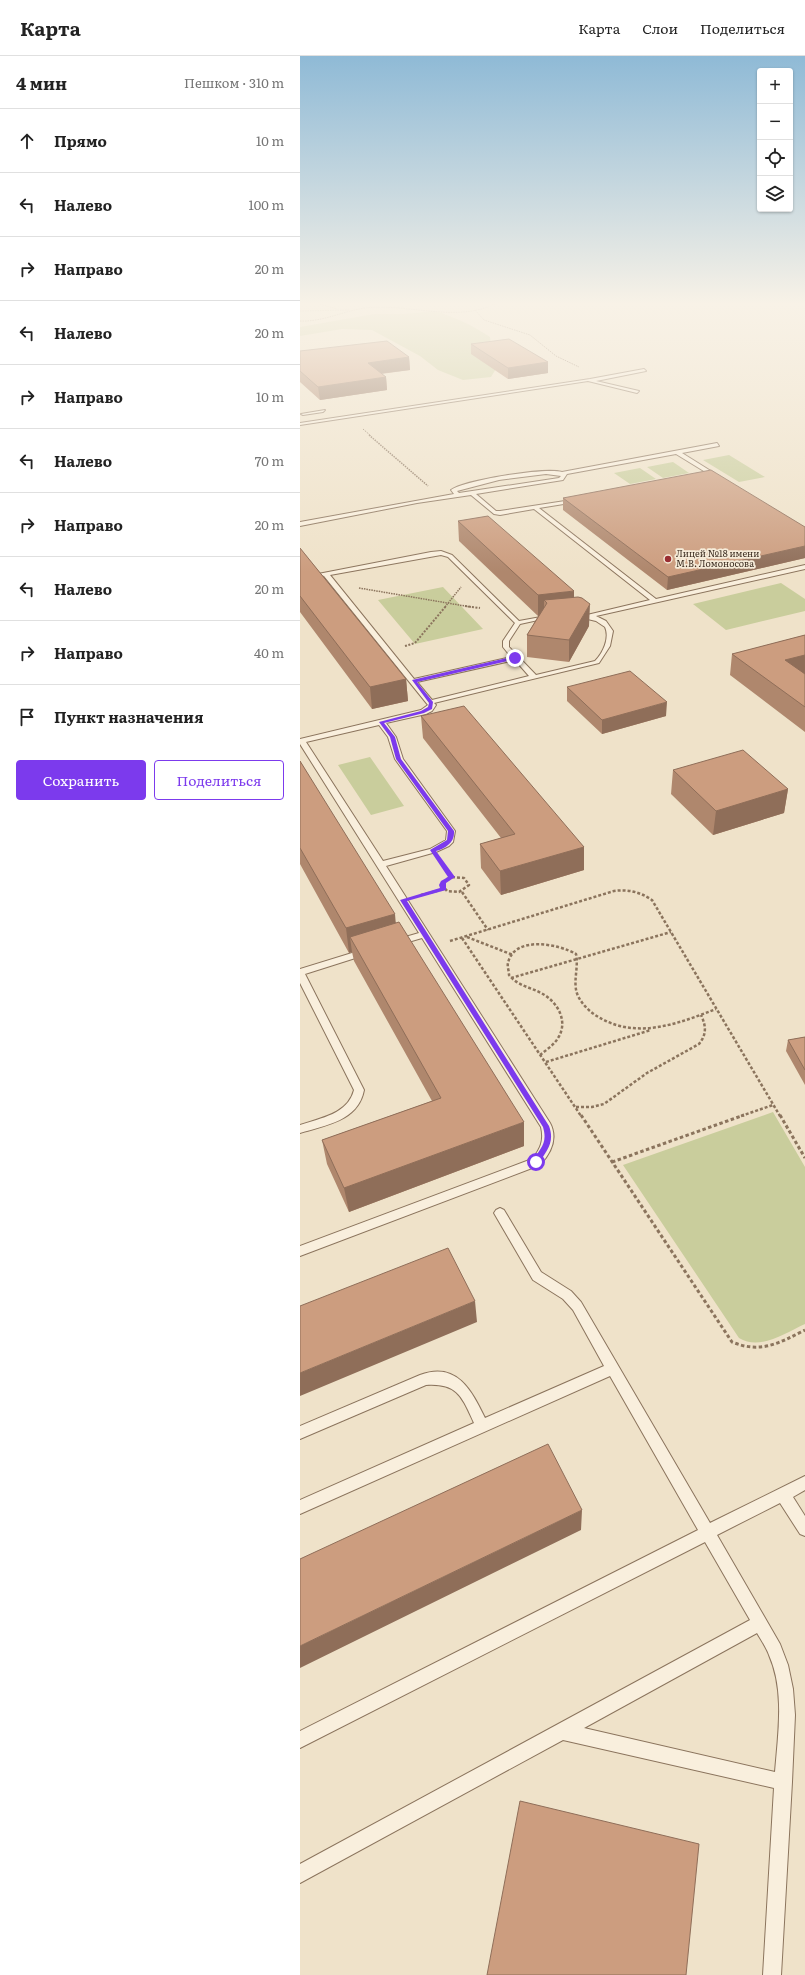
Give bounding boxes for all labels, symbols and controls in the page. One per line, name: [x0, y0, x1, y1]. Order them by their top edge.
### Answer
text: Карта: [20, 14, 81, 42]
text: Карта: [578, 18, 620, 38]
text: Слои: [642, 18, 678, 38]
text: Поделиться: [700, 18, 785, 38]
map controls: [757, 68, 793, 212]
button: +: [757, 68, 793, 104]
text: 4 мин: [16, 70, 67, 95]
text: Пешком · 310 m: [184, 73, 284, 92]
button: −: [757, 104, 793, 140]
text: Прямо: [54, 129, 107, 152]
icon: ahead: [16, 130, 38, 152]
text: 10 m: [256, 131, 284, 150]
button: locate: [757, 140, 793, 176]
button: layers: [757, 176, 793, 212]
text: Налево: [54, 193, 112, 216]
icon: left: [16, 194, 38, 216]
text: 100 m: [248, 195, 284, 214]
text: Направо: [54, 257, 123, 280]
icon: right: [16, 258, 38, 280]
text: 20 m: [255, 259, 284, 278]
text: Налево: [54, 321, 112, 344]
icon: left: [16, 322, 38, 344]
text: 20 m: [255, 323, 284, 342]
text: Направо: [54, 385, 123, 408]
icon: right: [16, 386, 38, 408]
text: 10 m: [256, 387, 284, 406]
text: Налево: [54, 449, 112, 472]
icon: left: [16, 450, 38, 472]
text: 70 m: [255, 451, 284, 470]
text: Направо: [54, 513, 123, 536]
icon: right: [16, 514, 38, 536]
text: 20 m: [255, 515, 284, 534]
place label: Лицей №18 имени М.В. Ломоносова: [676, 546, 759, 570]
marker: Лицей №18 имени М.В. Ломоносова: [663, 554, 673, 564]
text: Налево: [54, 577, 112, 600]
icon: left: [16, 578, 38, 600]
text: 20 m: [255, 579, 284, 598]
text: Направо: [54, 641, 123, 664]
icon: right: [16, 642, 38, 664]
text: 40 m: [254, 643, 284, 662]
route end: [506, 649, 524, 667]
text: Пункт назначения: [54, 705, 204, 728]
icon: arrive: [16, 706, 38, 728]
button: Сохранить: [16, 760, 146, 800]
button: Поделиться: [154, 760, 284, 800]
route start: [527, 1153, 545, 1171]

